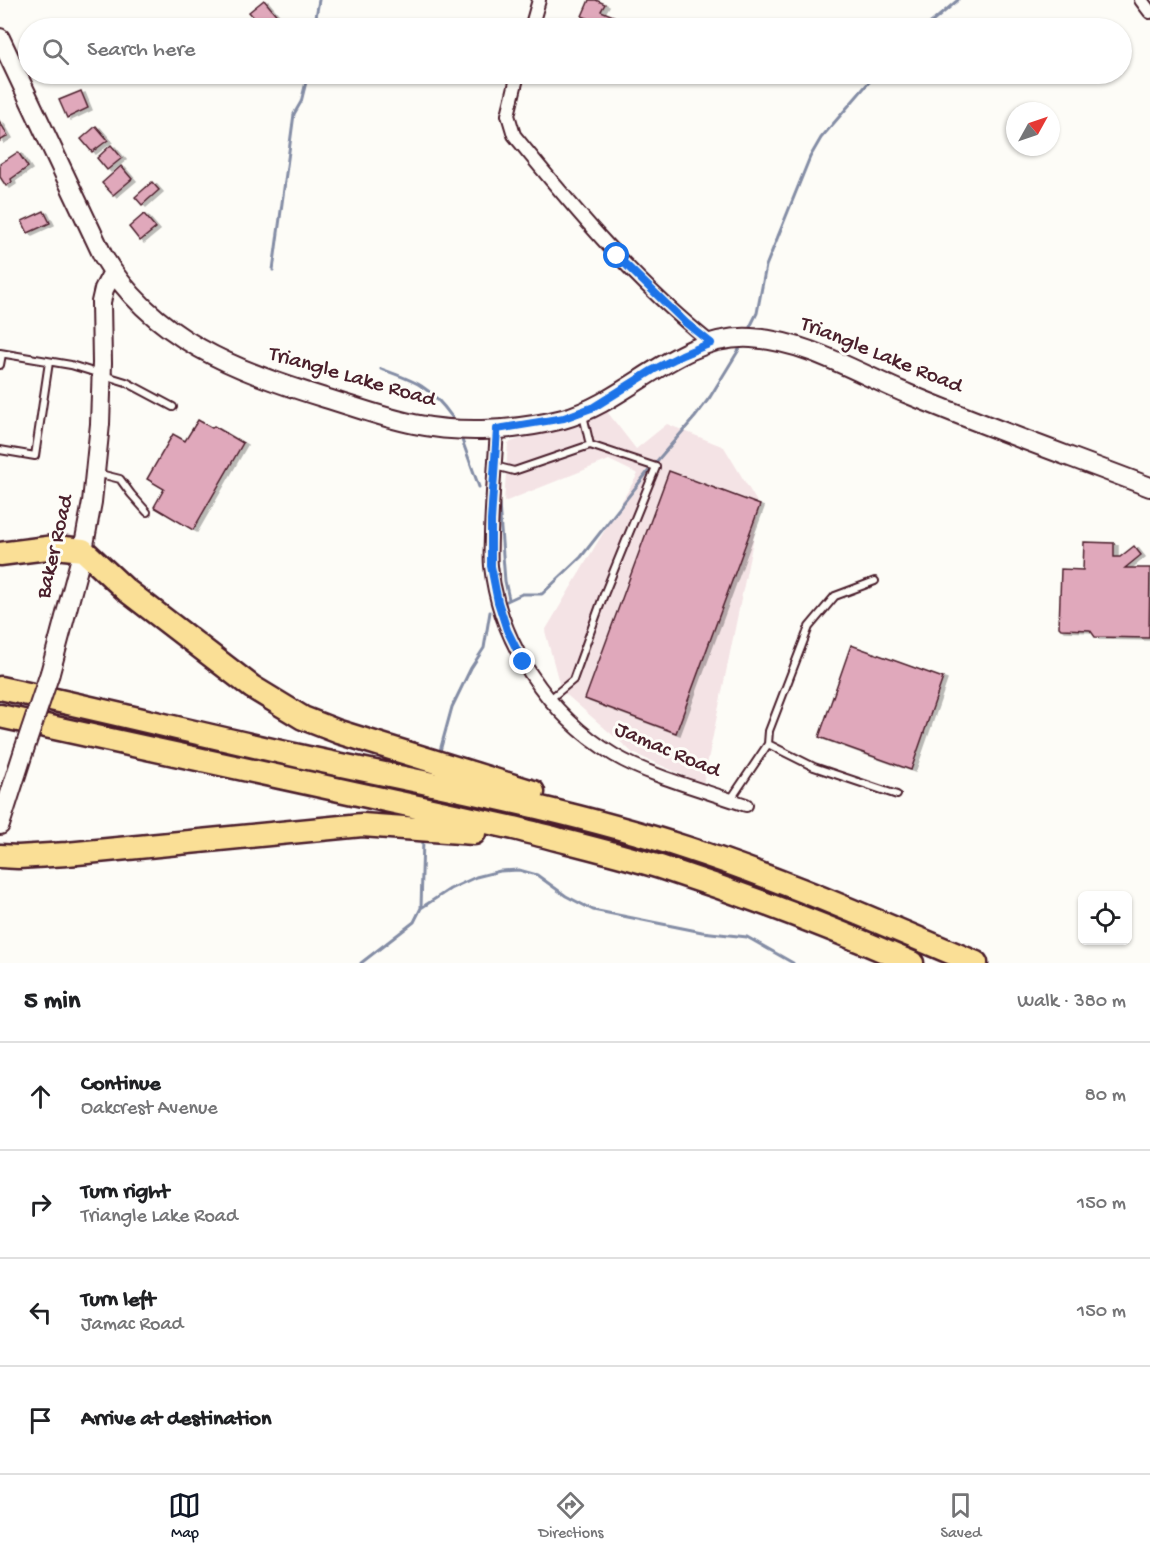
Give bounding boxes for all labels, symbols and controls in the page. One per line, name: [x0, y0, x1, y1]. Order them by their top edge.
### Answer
search box: [18, 18, 1132, 84]
icon: search: [39, 35, 72, 68]
text: Search here: [87, 38, 195, 64]
north arrow: [1006, 102, 1060, 156]
route start: [603, 242, 629, 268]
street label: Triangle Lake Road: [794, 311, 968, 401]
street label: Triangle Lake Road: [264, 341, 440, 415]
street label: Baker Road: [31, 491, 81, 602]
route end: [509, 648, 535, 674]
street label: Jamac Road: [610, 717, 726, 786]
map controls: [1078, 891, 1132, 945]
button: locate: [1078, 891, 1132, 945]
text: 5 min: [24, 987, 80, 1018]
text: Walk · 380 m: [1017, 991, 1126, 1014]
text: Continue: [81, 1072, 161, 1098]
icon: ahead: [24, 1080, 57, 1113]
text: 80 m: [1085, 1085, 1126, 1108]
text: Oakcrest Avenue: [81, 1098, 218, 1121]
text: Turn right: [81, 1180, 169, 1206]
icon: right: [24, 1188, 57, 1221]
text: 150 m: [1077, 1193, 1126, 1216]
text: Triangle Lake Road: [81, 1206, 238, 1229]
text: Turn left: [81, 1288, 155, 1314]
icon: left: [24, 1296, 57, 1329]
text: 150 m: [1077, 1301, 1126, 1324]
text: Jamac Road: [81, 1314, 183, 1337]
icon: arrive: [24, 1404, 57, 1437]
text: Arrive at destination: [81, 1407, 271, 1433]
tab: Map: [168, 1489, 201, 1544]
tab: Directions: [538, 1489, 604, 1544]
tab: Saved: [940, 1489, 981, 1544]

